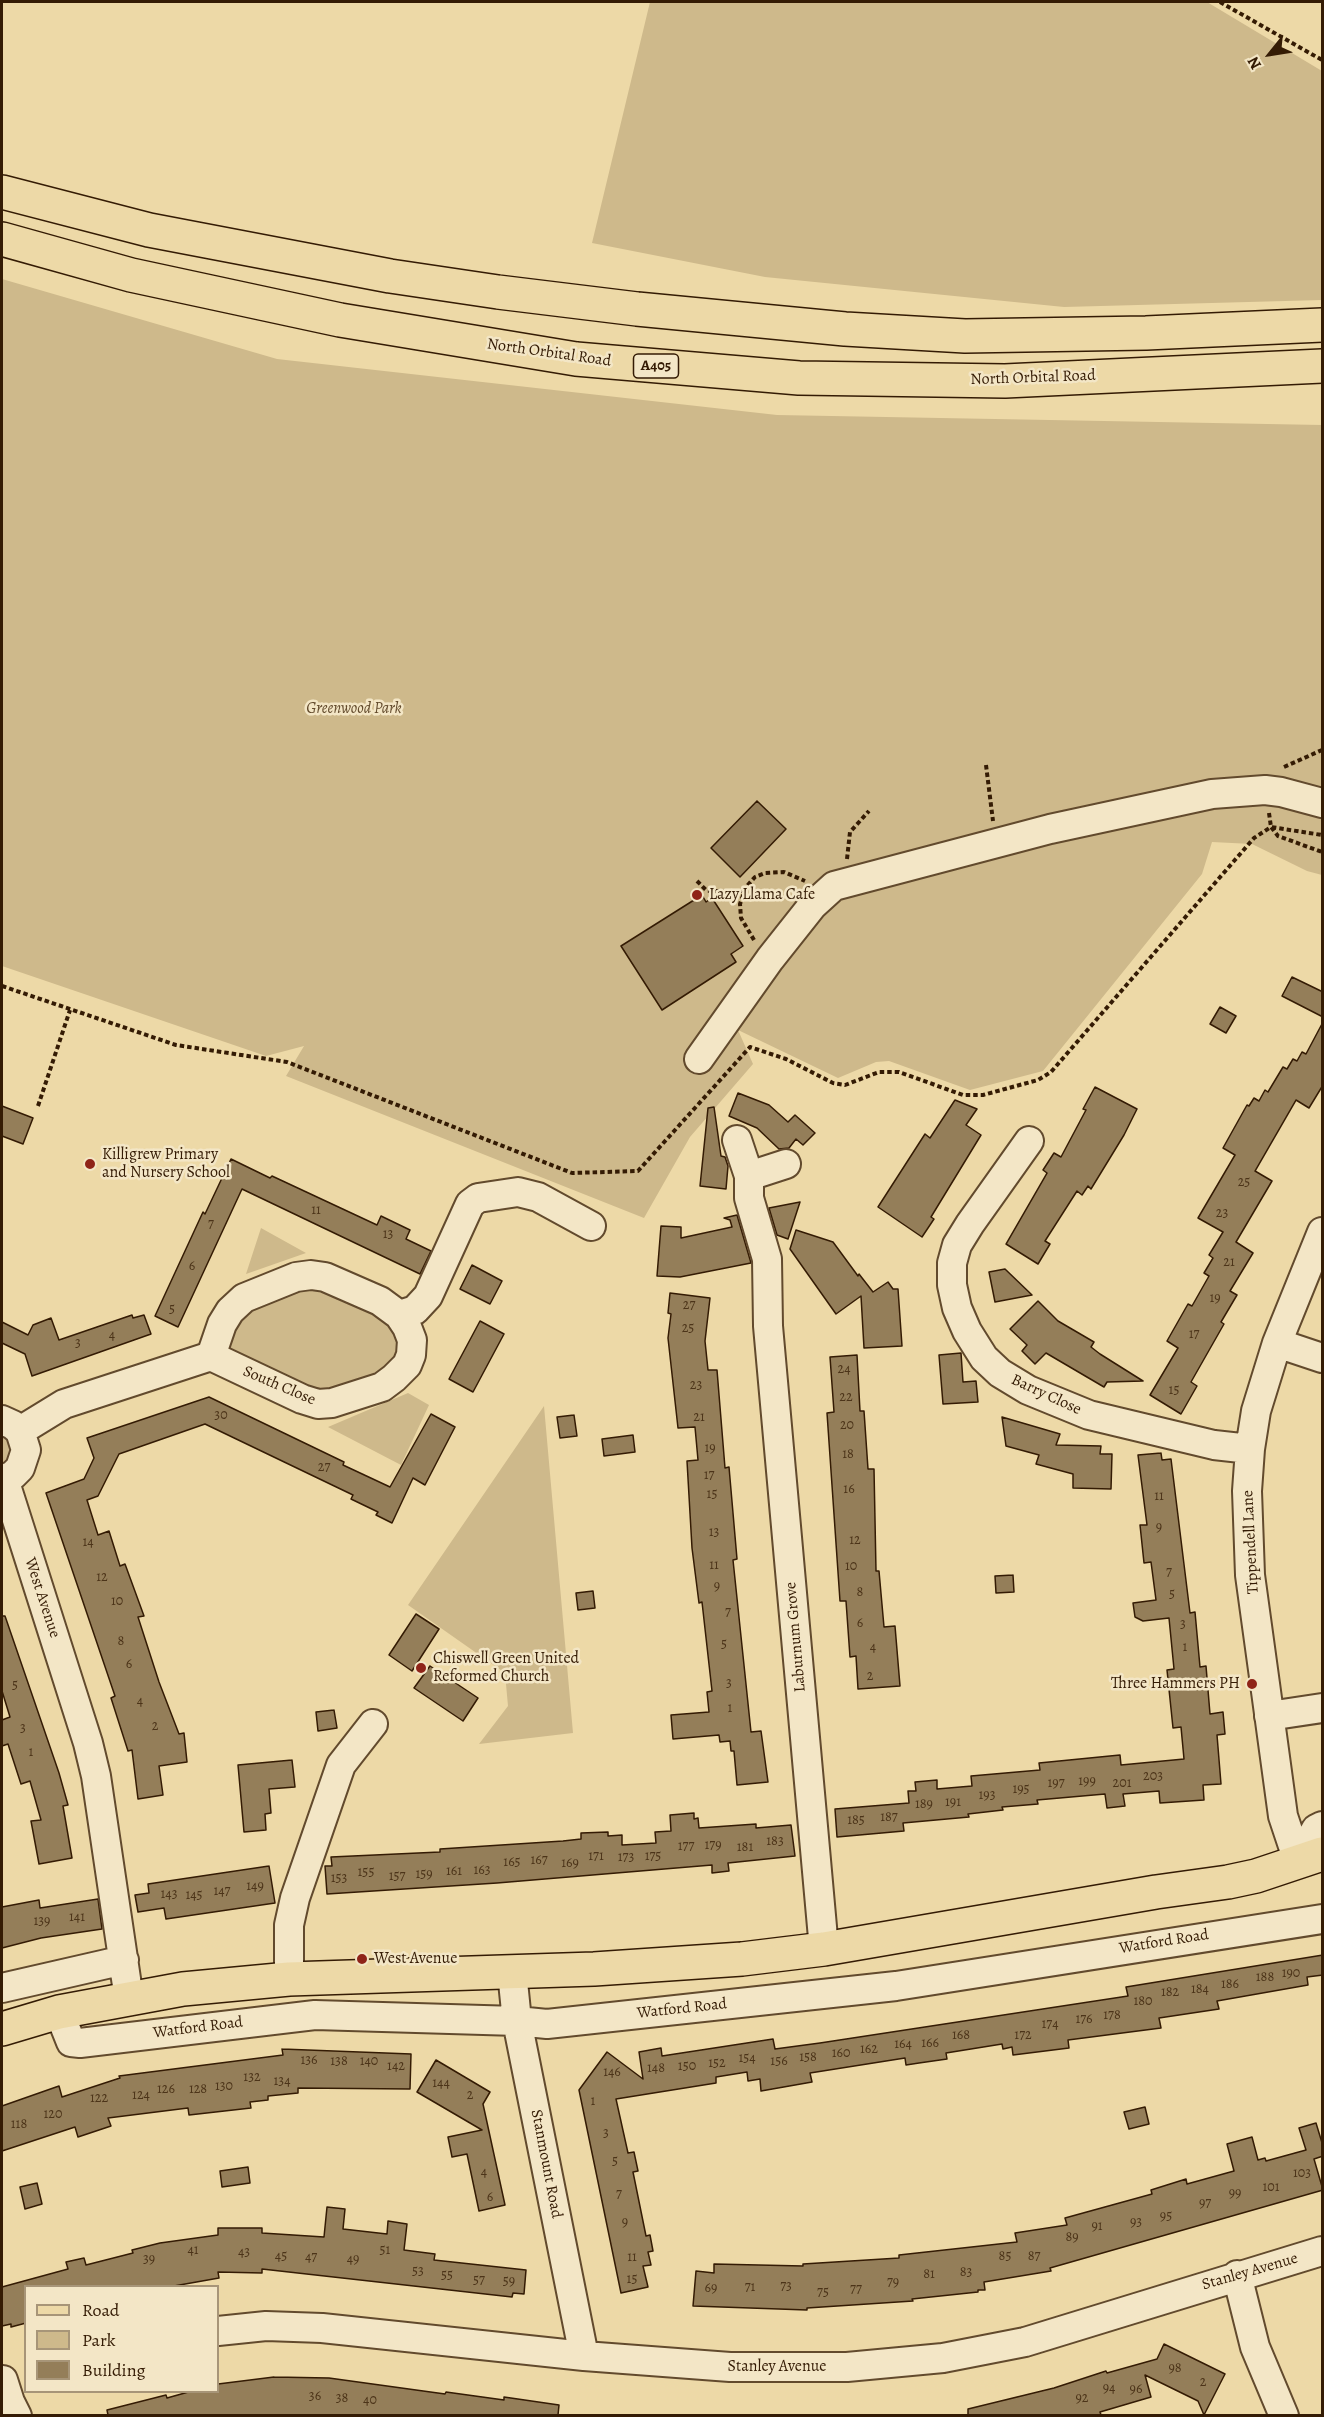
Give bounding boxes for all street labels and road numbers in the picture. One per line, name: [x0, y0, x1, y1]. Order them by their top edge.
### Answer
street label: North Orbital Road: [486, 335, 612, 371]
road number: A405: [634, 354, 678, 378]
street label: North Orbital Road: [970, 366, 1096, 390]
street label: South Close: [240, 1362, 318, 1410]
street label: Barry Close: [1008, 1370, 1084, 1420]
street label: Tippendell Lane: [1239, 1490, 1263, 1594]
street label: West Avenue: [20, 1555, 64, 1641]
street label: Laburnum Grove: [782, 1581, 810, 1693]
street label: Watford Road: [1118, 1925, 1210, 1959]
street label: Watford Road: [636, 1995, 728, 2023]
street label: Watford Road: [152, 2013, 244, 2043]
street label: Stanmount Road: [526, 2108, 566, 2220]
street label: Stanley Avenue: [1200, 2249, 1300, 2295]
street label: Stanley Avenue: [727, 2357, 827, 2377]

